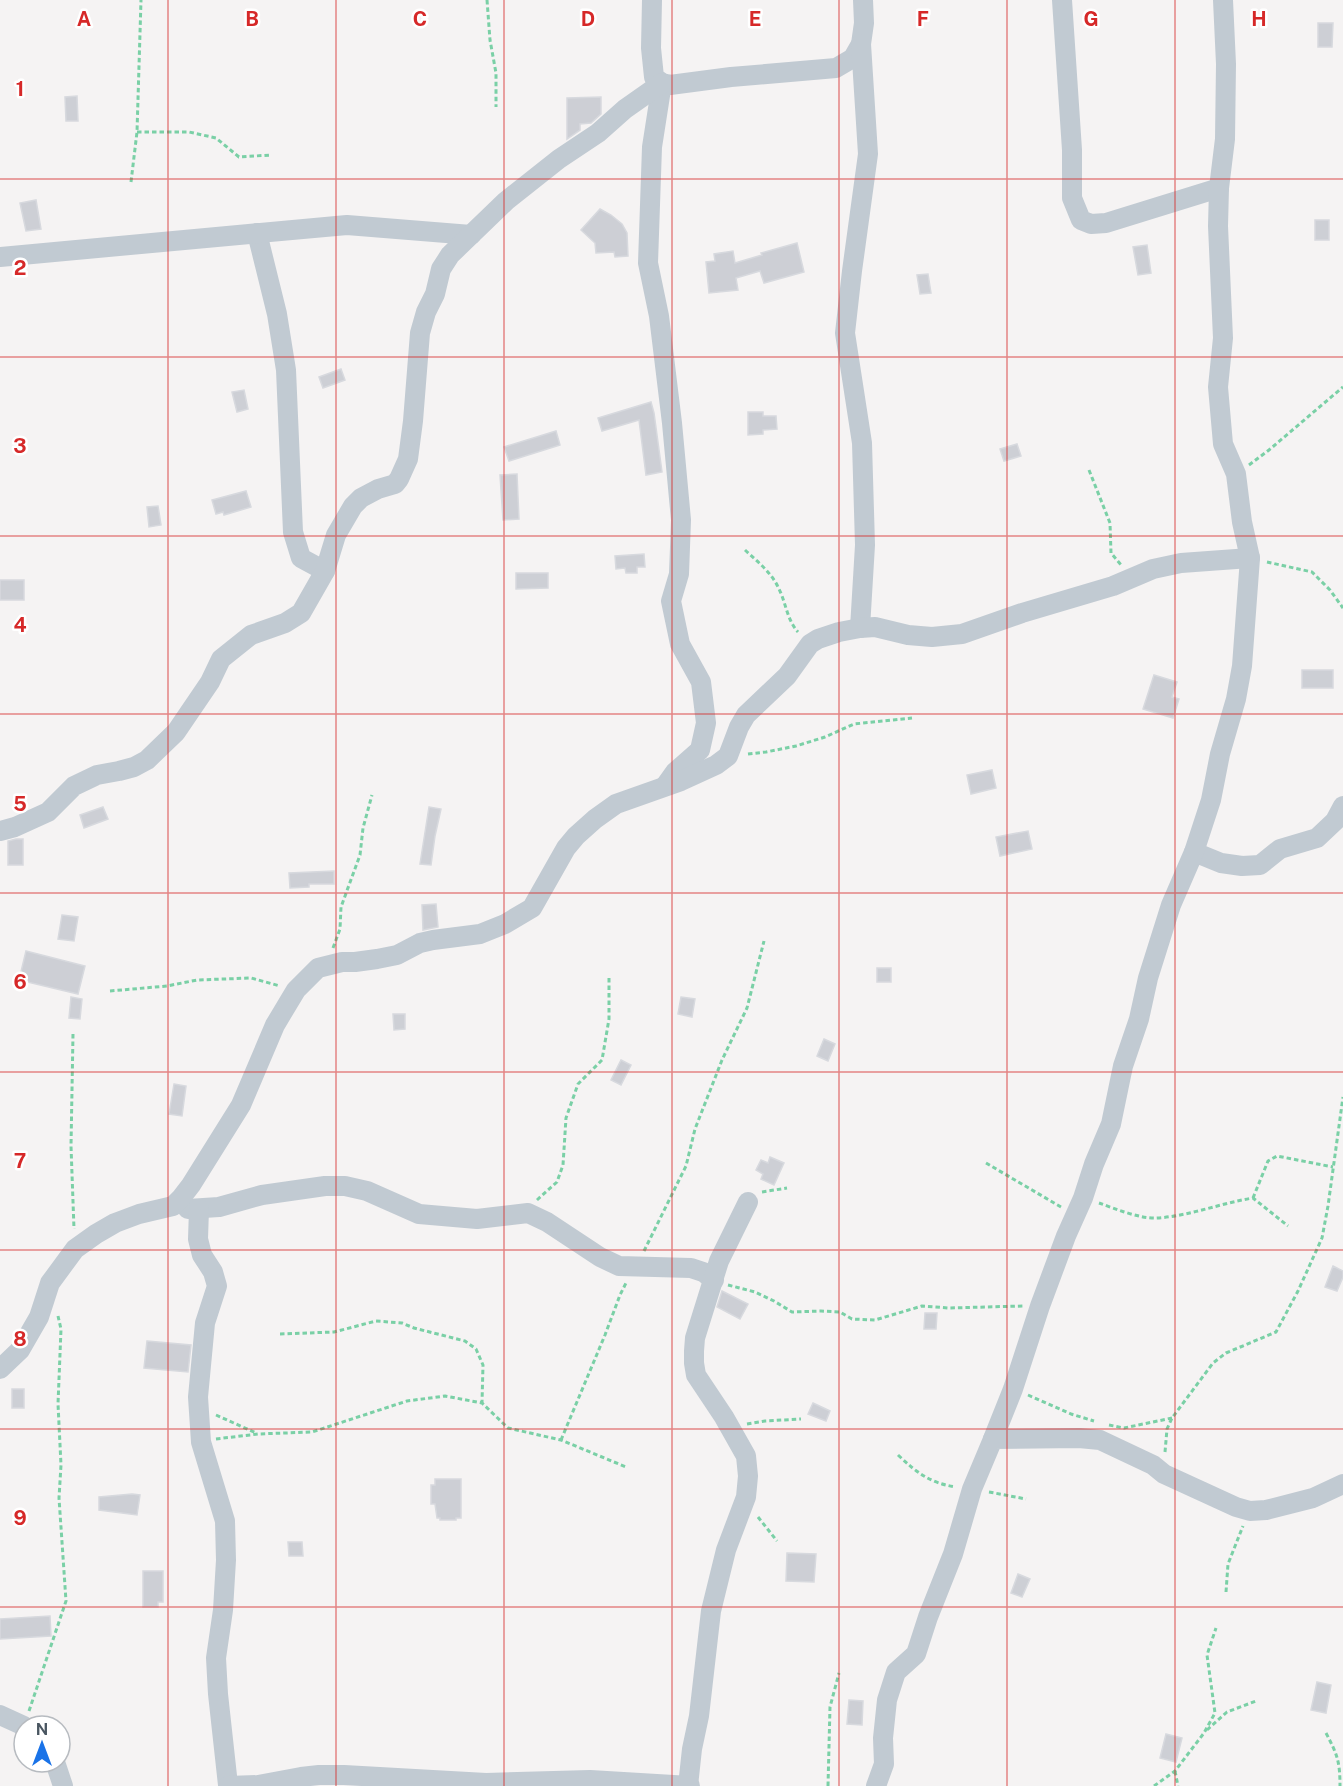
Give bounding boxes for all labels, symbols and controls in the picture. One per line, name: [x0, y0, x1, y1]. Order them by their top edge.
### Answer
text: A: [77, 7, 91, 31]
text: B: [245, 7, 259, 31]
text: C: [413, 7, 427, 31]
text: D: [581, 7, 595, 31]
text: E: [749, 7, 761, 31]
text: F: [917, 7, 929, 31]
text: G: [1083, 7, 1099, 31]
text: H: [1251, 7, 1267, 31]
text: 1: [16, 77, 24, 101]
text: 2: [14, 256, 26, 280]
text: 3: [13, 434, 27, 458]
text: 4: [13, 613, 27, 637]
text: 5: [13, 792, 27, 816]
text: 6: [13, 970, 27, 994]
text: 7: [14, 1149, 26, 1173]
text: 8: [13, 1327, 27, 1351]
text: 9: [13, 1506, 27, 1530]
north arrow: [12, 1714, 72, 1774]
text: N: [36, 1720, 48, 1739]

